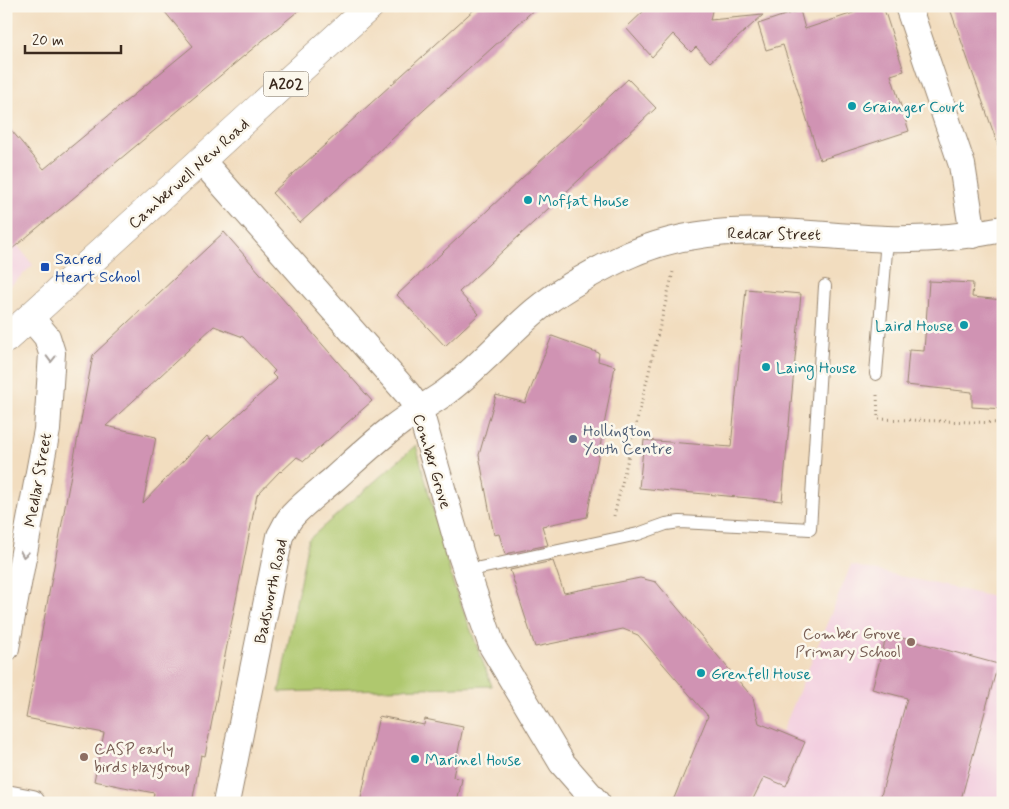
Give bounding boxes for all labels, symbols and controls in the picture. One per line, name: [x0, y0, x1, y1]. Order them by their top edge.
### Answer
scale bar: [25, 22, 121, 54]
text: 20 m: [32, 31, 64, 51]
road number: A202: [264, 72, 308, 96]
place label: Grainger Court: [862, 97, 964, 118]
marker: Grainger Court: [846, 100, 858, 112]
street label: Camberwell New Road: [124, 114, 254, 234]
place label: Moffat House: [538, 191, 629, 212]
marker: Moffat House: [522, 194, 534, 206]
street label: Redcar Street: [727, 223, 821, 246]
place label: Sacred Heart School: [55, 249, 141, 288]
marker: Sacred Heart School: [39, 261, 51, 273]
place label: Laird House: [875, 316, 954, 337]
marker: Laird House: [958, 319, 970, 331]
one-way arrow: [46, 356, 56, 363]
place label: Laing House: [776, 358, 857, 380]
marker: Laing House: [760, 361, 772, 373]
street label: Comber Grove: [407, 411, 456, 512]
place label: Hollington Youth Centre: [583, 421, 672, 460]
street label: Medlar Street: [20, 432, 57, 529]
marker: Hollington Youth Centre: [567, 433, 579, 445]
street label: Badsworth Road: [250, 537, 293, 646]
one-way arrow: [19, 550, 29, 558]
place label: Comber Grove Primary School: [795, 624, 901, 663]
marker: Comber Grove Primary School: [905, 636, 917, 648]
place label: Grenfell House: [711, 664, 811, 685]
marker: Grenfell House: [695, 667, 707, 679]
place label: CASP early birds playgroup: [94, 739, 191, 779]
place label: Marinel House: [425, 750, 522, 771]
marker: CASP early birds playgroup: [78, 751, 90, 763]
marker: Marinel House: [409, 753, 421, 765]

